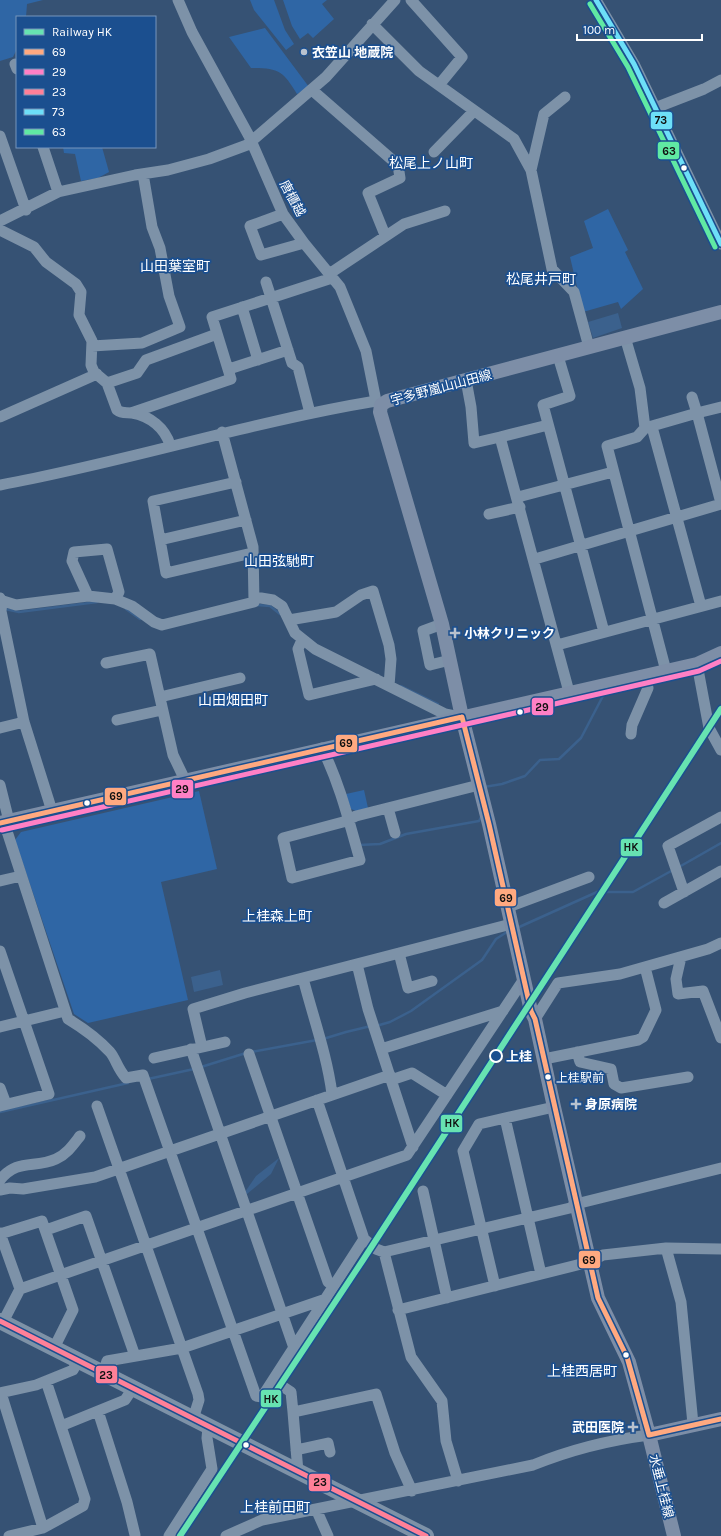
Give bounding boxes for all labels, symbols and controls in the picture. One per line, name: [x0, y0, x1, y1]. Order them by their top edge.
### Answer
legend: [16, 16, 156, 148]
scale bar: [577, 16, 702, 42]
text: 100 m: [583, 23, 615, 37]
text: Railway HK: [52, 25, 113, 39]
text: 69: [52, 45, 66, 59]
place label: 衣笠山 地蔵院: [312, 45, 393, 60]
marker: 衣笠山 地蔵院: [299, 47, 309, 57]
text: 29: [52, 65, 66, 79]
text: 23: [52, 85, 66, 99]
text: 73: [52, 105, 65, 119]
line badge: 73: [650, 111, 673, 130]
text: 73: [655, 114, 667, 127]
text: 63: [52, 125, 66, 139]
line badge: 63: [657, 141, 680, 160]
text: 63: [662, 145, 676, 158]
district label: 松尾上ノ山町: [389, 155, 473, 172]
unlabelled marker: [679, 163, 689, 173]
street label: 唐櫃越: [277, 177, 308, 219]
district label: 山田葉室町: [140, 258, 210, 275]
district label: 松尾井戸町: [506, 271, 576, 288]
street label: 宇多野嵐山山田線: [389, 367, 493, 408]
district label: 山田弦馳町: [244, 553, 314, 570]
place label: 小林クリニック: [464, 626, 555, 641]
marker: 小林クリニック: [449, 627, 461, 639]
district label: 山田畑田町: [198, 692, 268, 709]
line badge: 29: [531, 697, 554, 716]
text: 29: [535, 701, 549, 714]
unlabelled marker: [515, 707, 525, 717]
line badge: 69: [335, 734, 358, 753]
text: 69: [339, 737, 353, 750]
line badge: 29: [171, 779, 194, 799]
text: 29: [175, 783, 189, 796]
line badge: 69: [104, 787, 127, 806]
text: 69: [109, 790, 123, 803]
unlabelled marker: [82, 798, 92, 808]
line badge: HK: [620, 838, 643, 857]
text: HK: [624, 841, 639, 854]
line badge: 69: [494, 888, 517, 907]
text: 69: [499, 892, 513, 905]
district label: 上桂森上町: [242, 908, 312, 925]
marker: 上桂: [489, 1049, 503, 1063]
place label: 上桂: [506, 1049, 532, 1064]
place label: 上桂駅前: [556, 1071, 604, 1085]
marker: 上桂駅前: [543, 1072, 553, 1082]
place label: 身原病院: [585, 1097, 637, 1112]
marker: 身原病院: [570, 1098, 582, 1110]
line badge: HK: [440, 1114, 463, 1133]
text: HK: [445, 1117, 460, 1130]
line badge: 69: [578, 1250, 601, 1269]
text: 69: [582, 1254, 596, 1267]
unlabelled marker: [621, 1350, 631, 1360]
district label: 上桂西居町: [547, 1363, 617, 1380]
line badge: 23: [95, 1365, 118, 1384]
text: 23: [99, 1369, 113, 1382]
line badge: HK: [260, 1389, 282, 1408]
text: HK: [264, 1393, 279, 1406]
place label: 武田医院: [572, 1420, 624, 1435]
marker: 武田医院: [627, 1421, 639, 1433]
unlabelled marker: [241, 1440, 251, 1450]
street label: 水垂上桂線: [646, 1453, 677, 1519]
line badge: 23: [308, 1473, 331, 1492]
text: 23: [313, 1476, 327, 1489]
district label: 上桂前田町: [240, 1499, 310, 1516]

